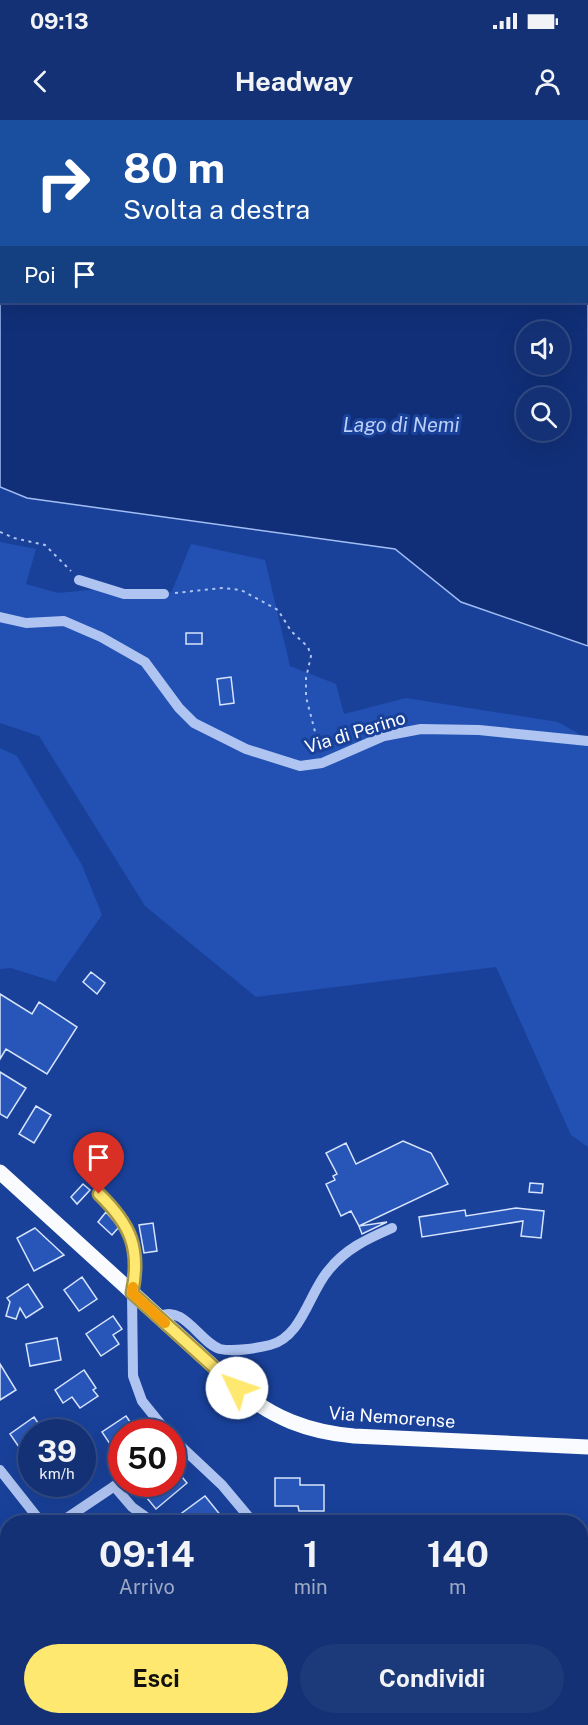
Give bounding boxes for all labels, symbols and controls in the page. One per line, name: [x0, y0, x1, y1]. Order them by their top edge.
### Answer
text: 09:13: [30, 8, 89, 34]
icon: back: [24, 65, 57, 98]
text: Headway: [235, 65, 353, 97]
icon: person: [531, 65, 564, 98]
text: 80 m: [123, 143, 225, 192]
icon: right: [24, 144, 102, 222]
text: Svolta a destra: [123, 193, 310, 225]
icon: arrive: [68, 258, 101, 291]
text: Poi: [24, 262, 56, 288]
map controls: [516, 321, 570, 441]
button: sound: [516, 321, 570, 375]
button: search: [516, 387, 570, 441]
water label: Lago di Nemi: [343, 413, 459, 437]
street label: Via di Perino: [302, 707, 408, 757]
pin: [73, 1132, 124, 1194]
icon: arrive: [82, 1141, 115, 1174]
position arrow: [205, 1356, 269, 1420]
street label: Via Nemorense: [328, 1402, 456, 1432]
speed limit sign: 50: [108, 1419, 186, 1497]
text: 39: [37, 1433, 77, 1469]
text: km/h: [39, 1465, 75, 1482]
text: 09:14: [99, 1533, 195, 1575]
text: 1: [303, 1533, 318, 1575]
text: 140: [427, 1533, 489, 1575]
text: Arrivo: [119, 1575, 175, 1599]
text: min: [294, 1575, 328, 1599]
text: m: [449, 1575, 466, 1599]
button: Esci: [24, 1644, 288, 1713]
button: Condividi: [300, 1644, 564, 1713]

